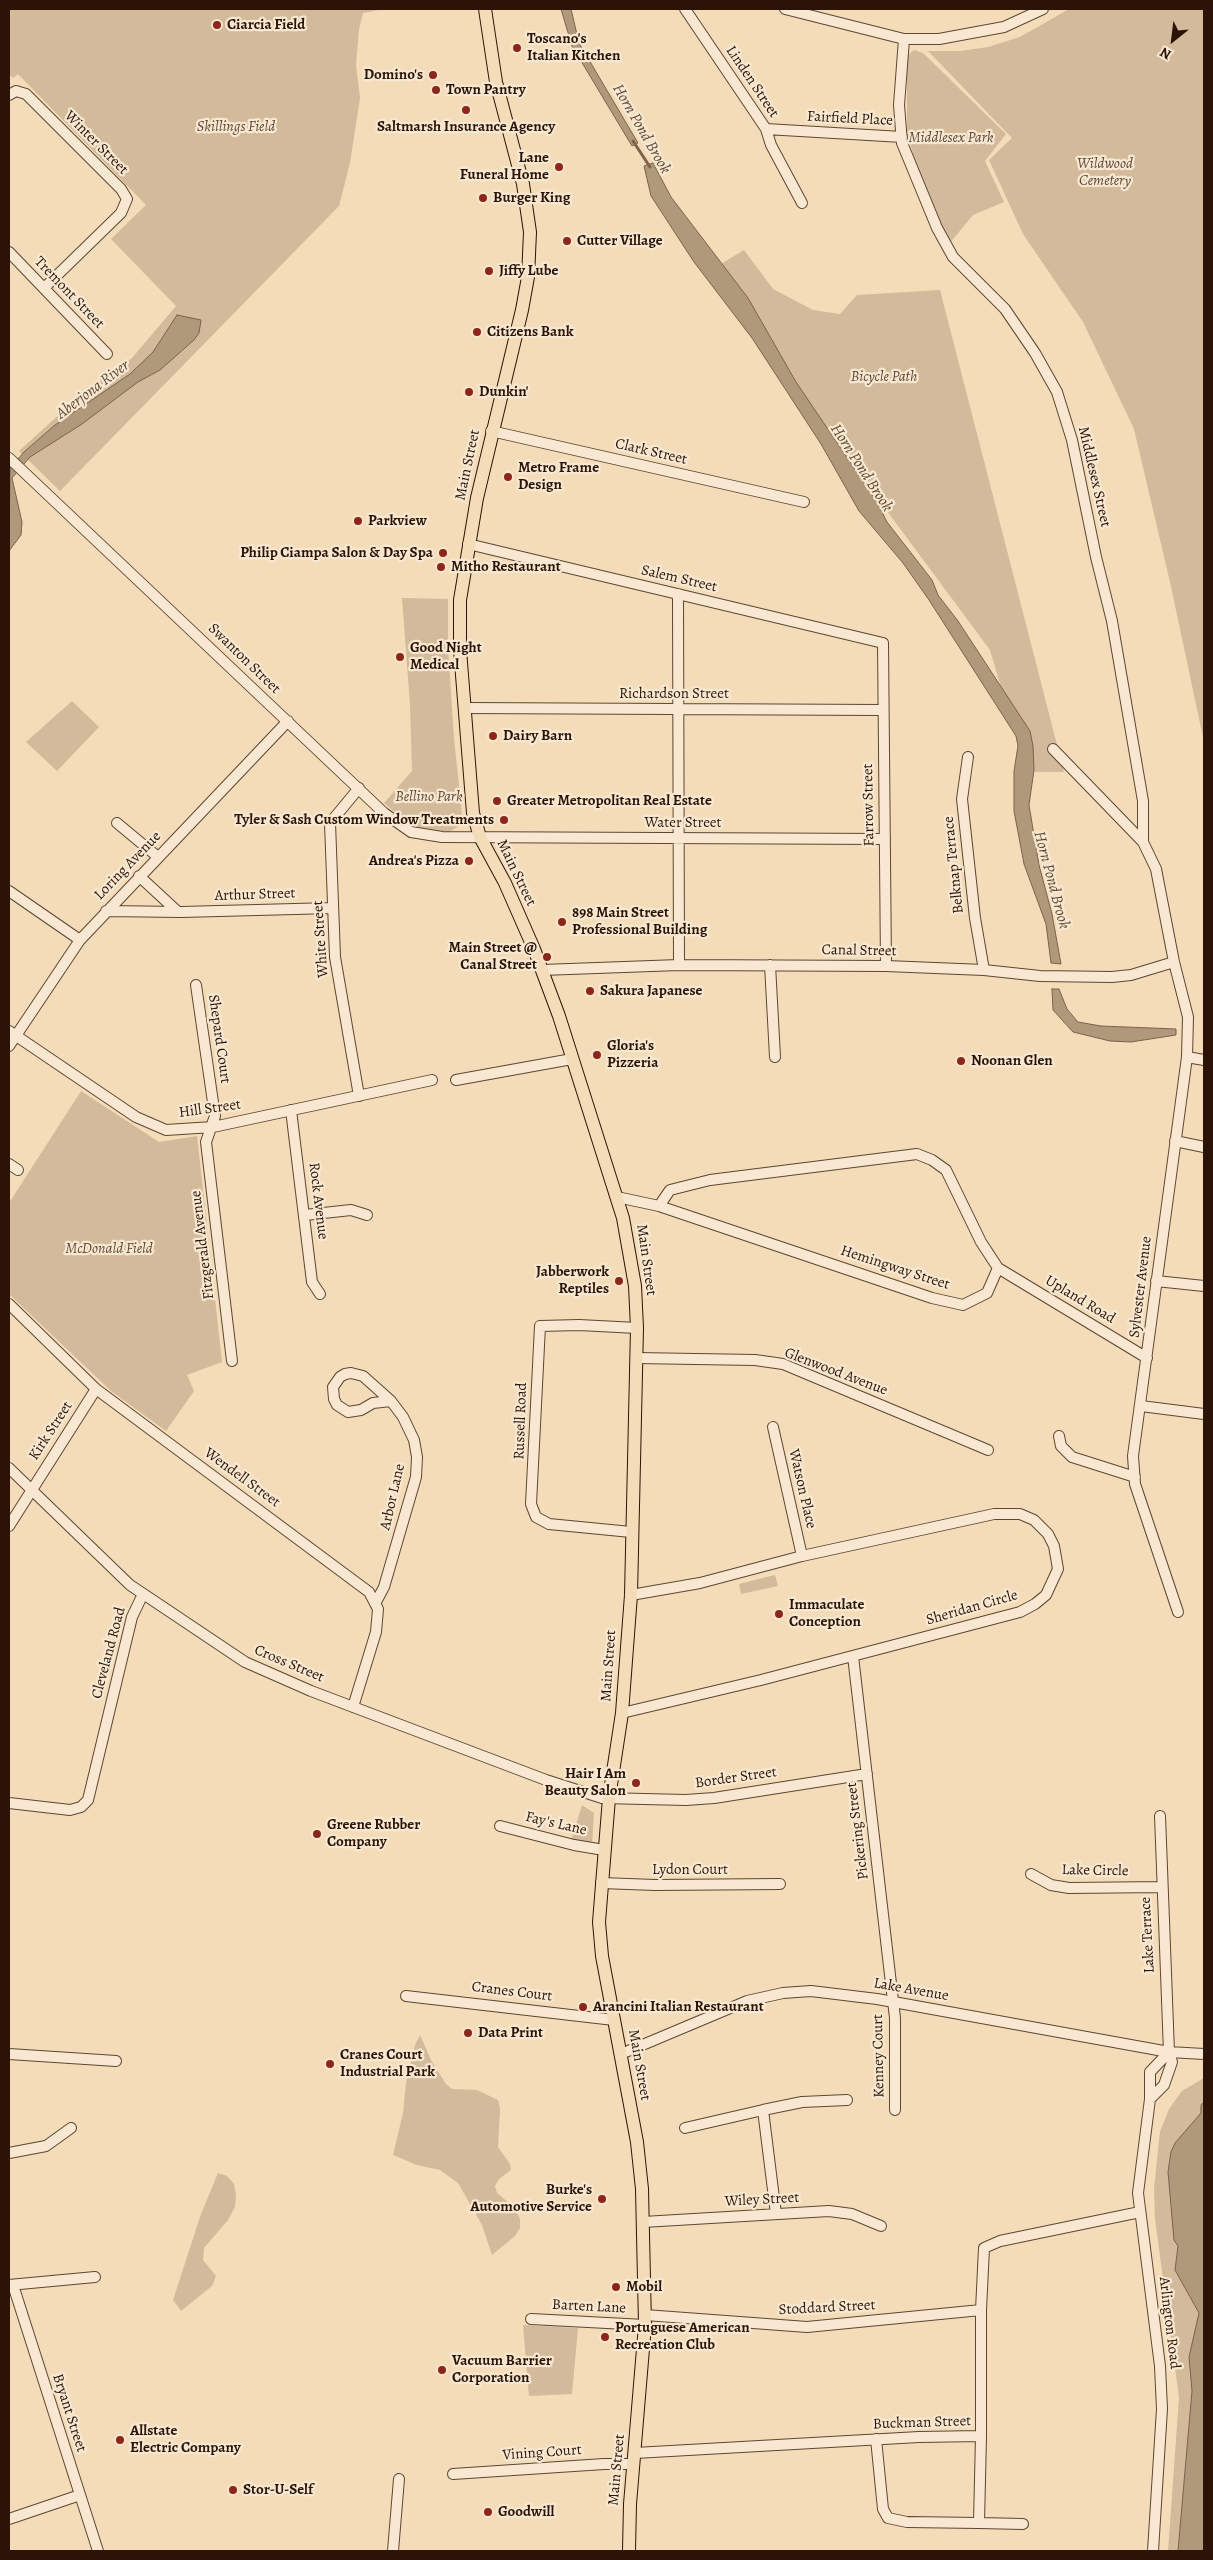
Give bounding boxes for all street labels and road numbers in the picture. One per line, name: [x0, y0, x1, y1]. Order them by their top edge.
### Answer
street label: Linden Street: [721, 43, 783, 121]
street label: Winter Street: [60, 107, 132, 179]
street label: Fairfield Place: [807, 108, 893, 130]
street label: Tremont Street: [30, 253, 108, 333]
street label: Middlesex Street: [1074, 425, 1114, 529]
street label: Main Street: [452, 428, 484, 502]
street label: Clark Street: [613, 435, 689, 469]
street label: Salem Street: [639, 562, 719, 596]
street label: Swanton Street: [204, 620, 284, 698]
street label: Richardson Street: [619, 685, 729, 703]
street label: Farrow Street: [859, 763, 879, 847]
street label: Water Street: [644, 814, 722, 832]
street label: Belknap Terrace: [940, 815, 968, 915]
street label: Loring Avenue: [91, 828, 165, 904]
street label: Main Street: [492, 837, 540, 909]
street label: Arthur Street: [214, 885, 296, 905]
street label: White Street: [309, 900, 333, 978]
street label: Canal Street: [821, 941, 897, 961]
street label: Shepard Court: [204, 993, 234, 1085]
street label: Hill Street: [178, 1096, 242, 1122]
street label: Rock Avenue: [304, 1161, 332, 1241]
street label: Fitzgerald Avenue: [187, 1189, 219, 1301]
street label: Main Street: [632, 1223, 660, 1297]
street label: Sylvester Avenue: [1126, 1235, 1156, 1339]
street label: Hemingway Street: [838, 1242, 952, 1294]
street label: Upland Road: [1042, 1272, 1118, 1328]
street label: Glenwood Avenue: [782, 1344, 890, 1400]
street label: Russell Road: [511, 1382, 531, 1460]
street label: Kirk Street: [25, 1398, 77, 1464]
street label: Wendell Street: [200, 1444, 284, 1512]
street label: Watson Place: [784, 1447, 820, 1531]
street label: Arbor Lane: [377, 1462, 409, 1532]
street label: Sheridan Circle: [924, 1586, 1020, 1630]
street label: Cleveland Road: [88, 1605, 130, 1701]
street label: Main Street: [598, 1630, 620, 1702]
street label: Cross Street: [251, 1641, 327, 1687]
street label: Border Street: [694, 1763, 778, 1793]
street label: Pickering Street: [843, 1781, 873, 1881]
street label: Fay's Lane: [524, 1808, 588, 1840]
street label: Lydon Court: [652, 1861, 728, 1879]
street label: Lake Circle: [1061, 1861, 1129, 1881]
street label: Lake Terrace: [1137, 1896, 1159, 1974]
street label: Lake Avenue: [872, 1975, 950, 2005]
street label: Cranes Court: [471, 1978, 553, 2006]
street label: Kenney Court: [869, 2014, 889, 2098]
street label: Main Street: [624, 2028, 654, 2102]
street label: Wiley Street: [724, 2189, 800, 2211]
street label: Arlington Road: [1154, 2276, 1184, 2370]
street label: Barten Lane: [552, 2296, 626, 2318]
street label: Stoddard Street: [778, 2296, 876, 2320]
street label: Bryant Street: [48, 2372, 90, 2454]
street label: Buckman Street: [873, 2412, 971, 2434]
street label: Main Street: [605, 2433, 629, 2507]
street label: Vining Court: [502, 2441, 582, 2465]

